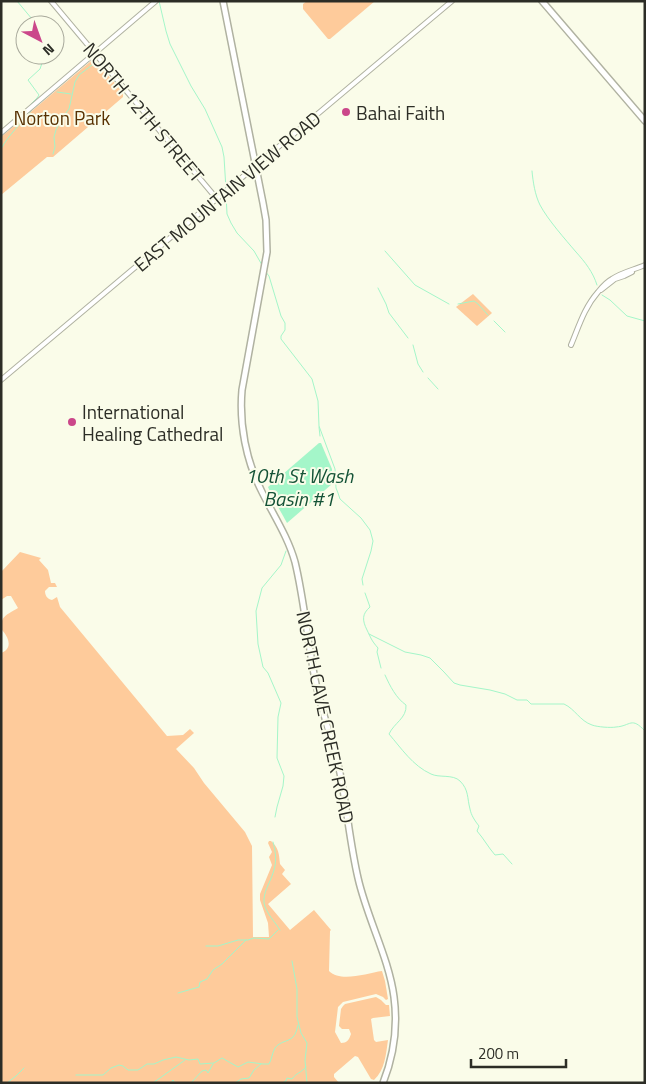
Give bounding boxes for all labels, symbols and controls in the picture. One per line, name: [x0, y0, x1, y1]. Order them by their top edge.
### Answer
north arrow: [15, 15, 65, 65]
street label: NORTH 12TH STREET: [77, 36, 211, 188]
text: N: [38, 39, 59, 61]
place label: Bahai Faith: [356, 98, 445, 127]
park label: Norton Park: [14, 103, 110, 132]
street label: EAST MOUNTAIN VIEW ROAD: [127, 104, 327, 278]
marker: Bahai Faith: [340, 106, 352, 118]
place label: International Healing Cathedral: [82, 397, 223, 448]
marker: International Healing Cathedral: [66, 416, 78, 428]
water label: 10th St Wash Basin #1: [245, 460, 354, 514]
street label: NORTH CAVE CREEK ROAD: [289, 608, 363, 826]
scale bar: [471, 1036, 566, 1068]
text: 200 m: [478, 1042, 519, 1065]

